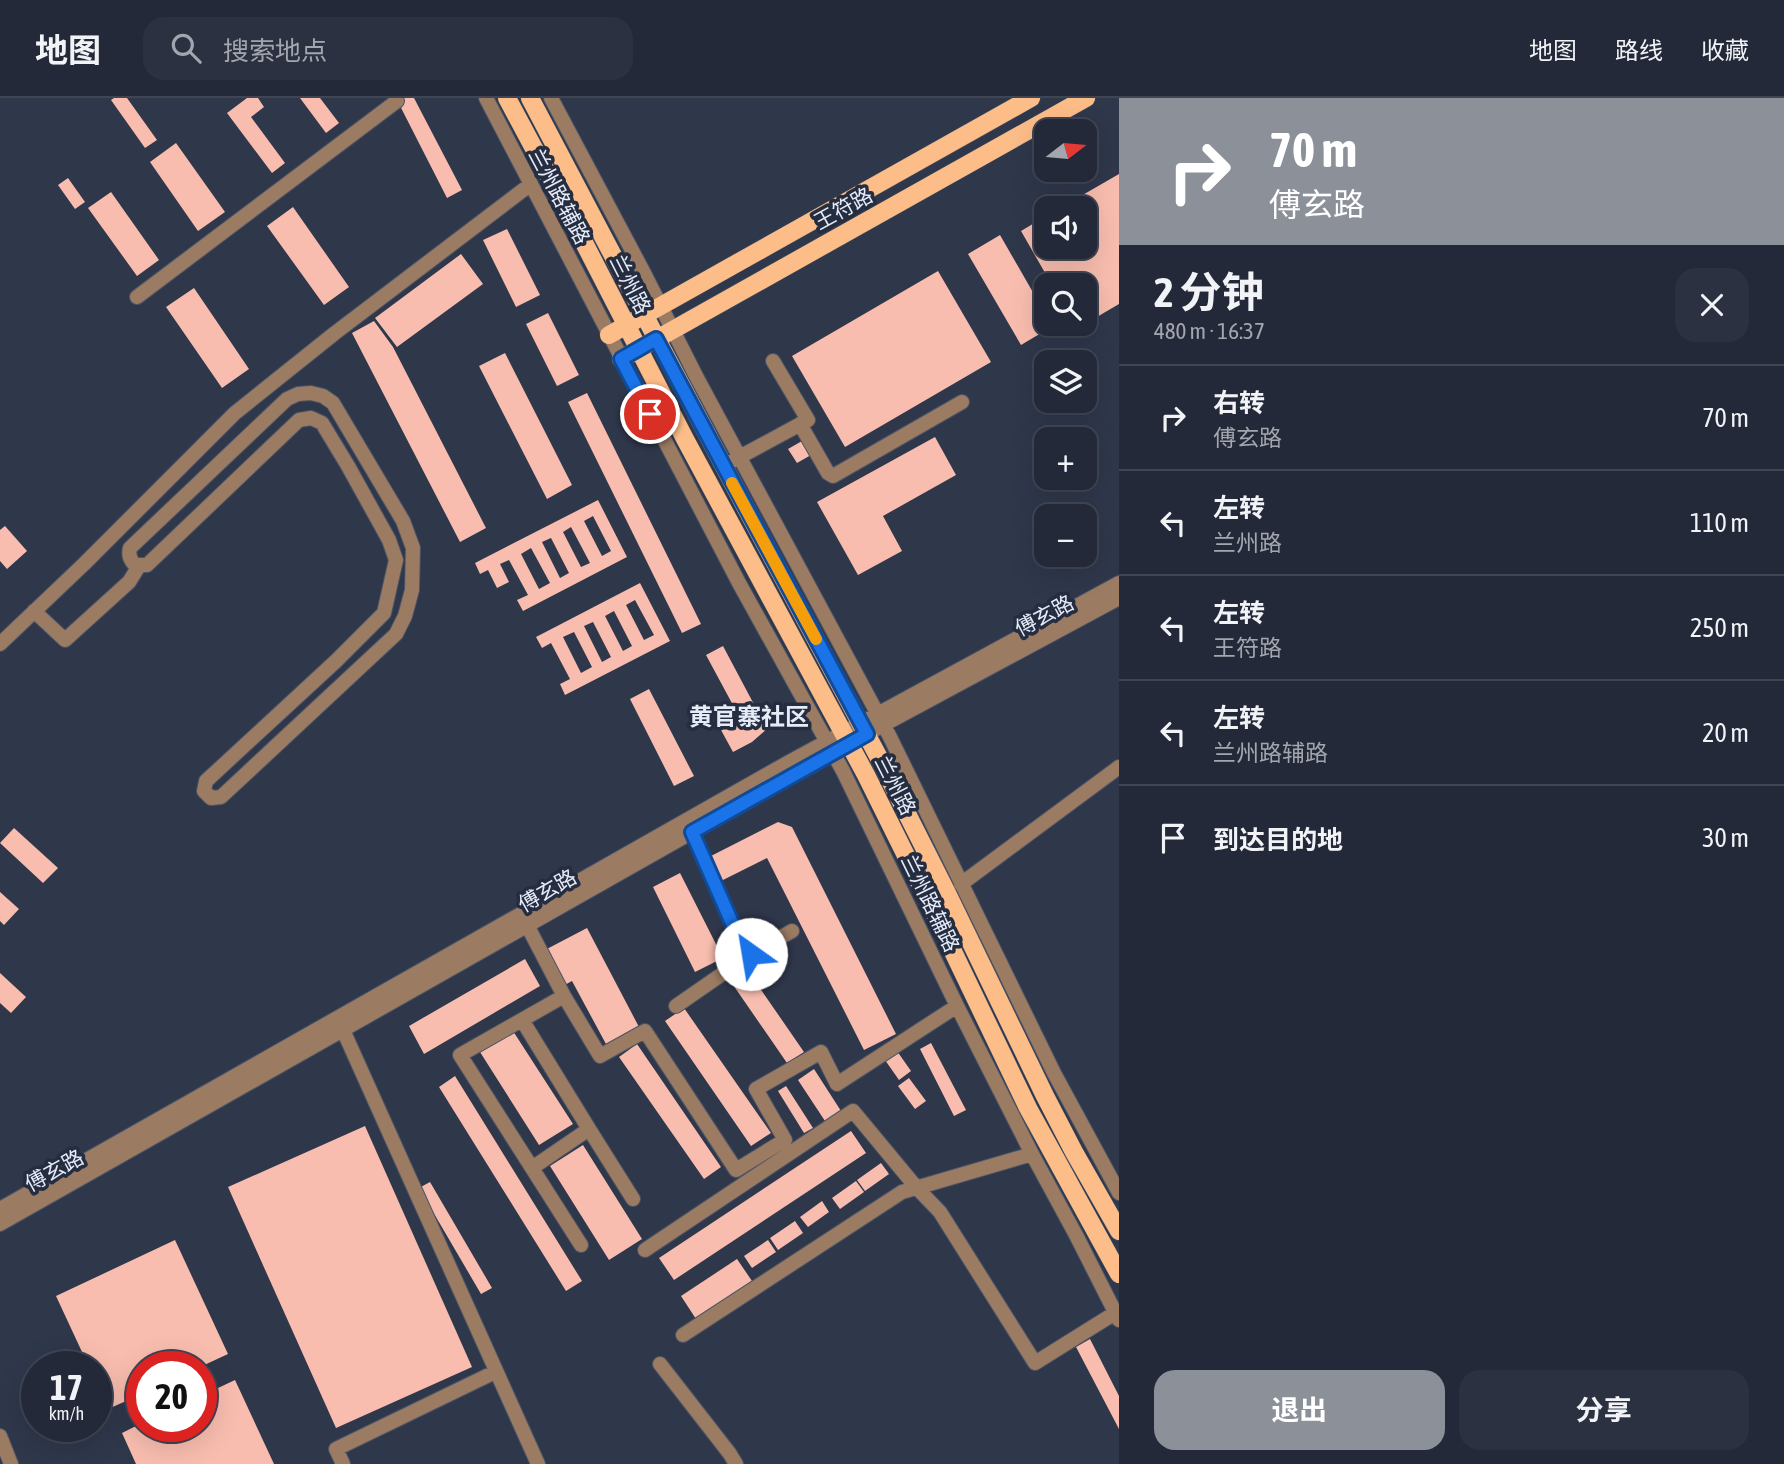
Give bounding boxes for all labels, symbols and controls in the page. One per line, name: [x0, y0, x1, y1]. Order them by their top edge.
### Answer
search box: [143, 17, 633, 80]
icon: search: [167, 29, 205, 67]
text: 地图: [35, 31, 101, 69]
text: 搜索地点: [223, 36, 327, 66]
text: 地图: [1529, 37, 1577, 64]
text: 路线: [1615, 37, 1663, 64]
text: 收藏: [1701, 37, 1749, 64]
north arrow: [1034, 119, 1097, 182]
map controls: [1034, 119, 1097, 567]
text: 70 m: [1269, 121, 1357, 177]
icon: right: [1154, 126, 1245, 217]
street label: 兰州路辅路: [525, 144, 595, 248]
street label: 王符路: [810, 182, 876, 234]
text: 傅玄路: [1269, 186, 1365, 223]
button: sound: [1034, 196, 1097, 259]
street label: 兰州路: [606, 250, 656, 318]
text: 2 分钟: [1154, 268, 1264, 316]
button: close: [1675, 268, 1749, 342]
button: search: [1034, 273, 1097, 336]
text: 480 m · 16:37: [1154, 318, 1265, 344]
button: layers: [1034, 350, 1097, 413]
pin: [620, 384, 680, 444]
text: 右转: [1213, 388, 1265, 418]
icon: arrive: [631, 395, 669, 433]
icon: right: [1154, 399, 1192, 437]
text: 70 m: [1702, 403, 1749, 433]
text: 傅玄路: [1213, 425, 1282, 451]
button: +: [1034, 427, 1097, 490]
text: 左转: [1213, 493, 1265, 523]
button: −: [1034, 504, 1097, 567]
icon: left: [1154, 504, 1192, 542]
text: 110 m: [1690, 508, 1749, 538]
text: 兰州路: [1213, 530, 1282, 556]
street label: 傅玄路: [1011, 590, 1077, 640]
text: 左转: [1213, 598, 1265, 628]
icon: left: [1154, 609, 1192, 647]
text: 250 m: [1690, 613, 1749, 643]
text: 王符路: [1213, 635, 1282, 661]
district label: 黄官寨社区: [689, 703, 809, 730]
text: 左转: [1213, 703, 1265, 733]
icon: left: [1154, 714, 1192, 752]
text: 20 m: [1702, 718, 1749, 748]
text: 兰州路辅路: [1213, 740, 1328, 766]
street label: 兰州路: [871, 751, 921, 819]
icon: arrive: [1154, 819, 1192, 857]
text: 30 m: [1702, 823, 1749, 853]
text: 到达目的地: [1213, 825, 1343, 855]
street label: 兰州路辅路: [897, 851, 965, 955]
street label: 傅玄路: [514, 864, 580, 916]
position arrow: [714, 917, 788, 991]
street label: 傅玄路: [21, 1144, 87, 1196]
speed limit sign: 20: [126, 1351, 217, 1442]
text: 17: [50, 1367, 83, 1407]
button: 退出: [1154, 1370, 1445, 1450]
button: 分享: [1459, 1370, 1749, 1450]
text: km/h: [49, 1403, 84, 1424]

